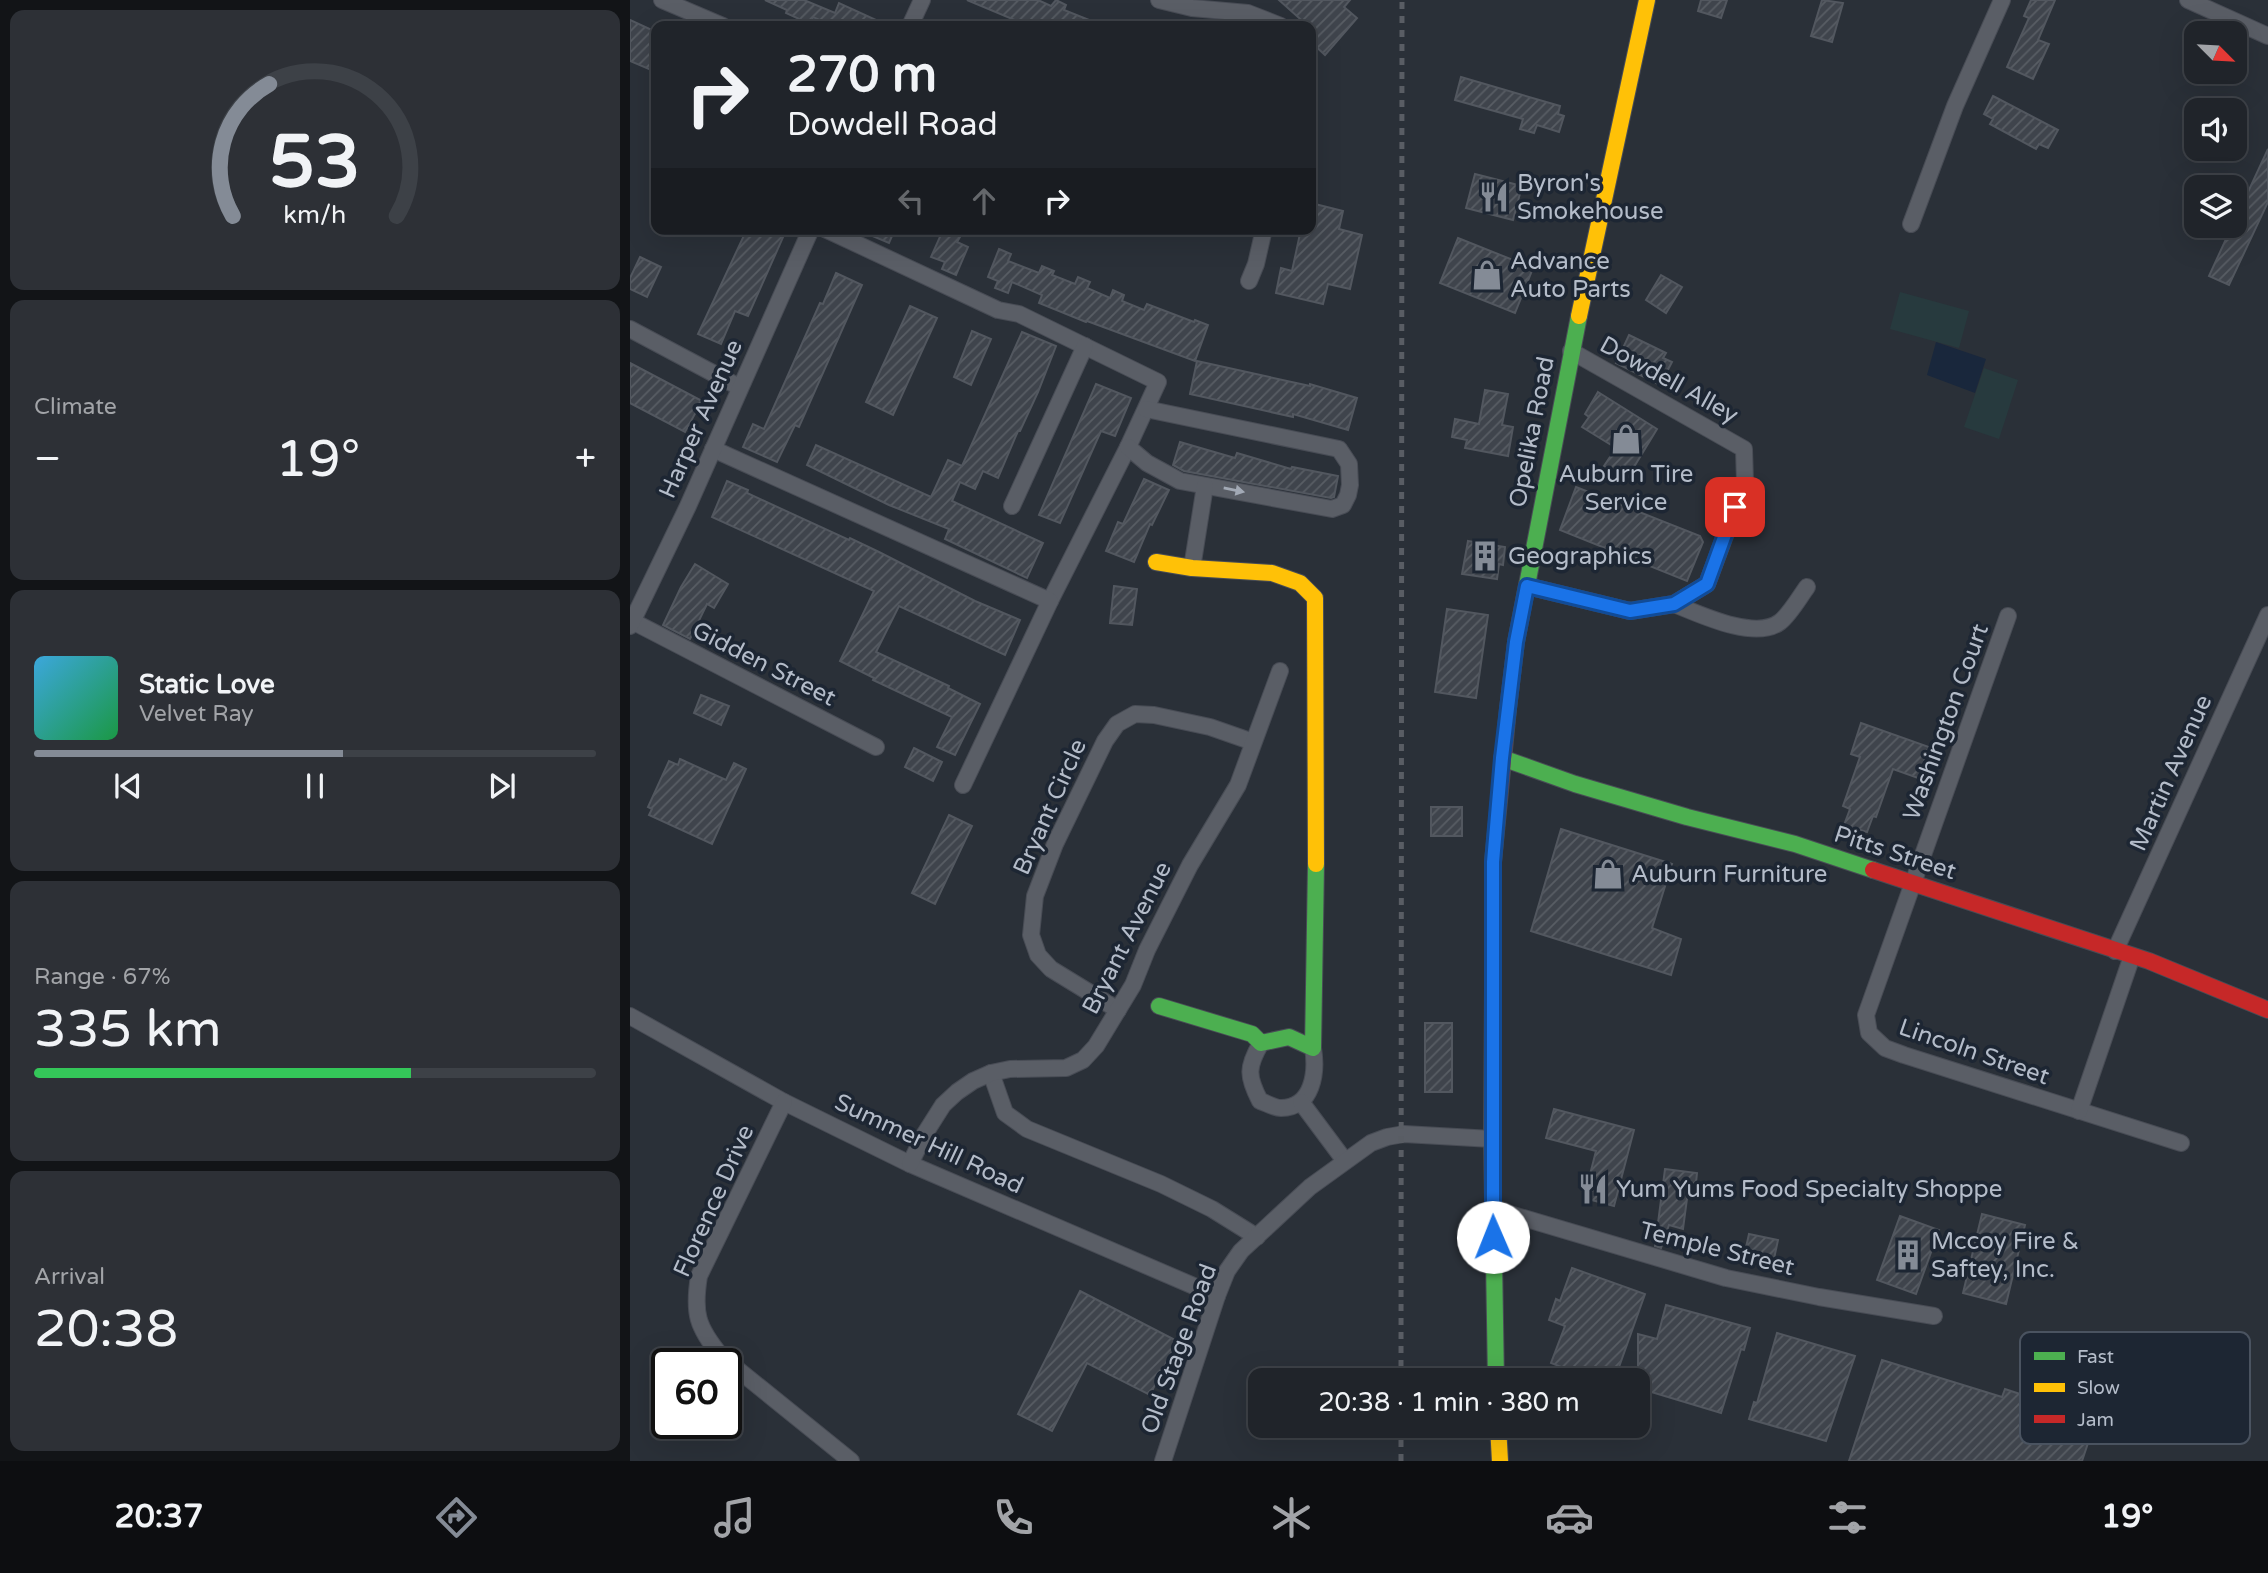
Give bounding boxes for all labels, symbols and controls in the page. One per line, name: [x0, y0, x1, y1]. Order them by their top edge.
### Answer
north arrow: [2184, 21, 2247, 84]
map controls: [2184, 21, 2247, 238]
text: 270 m: [787, 46, 937, 105]
icon: right: [672, 49, 763, 140]
button: sound: [2184, 98, 2247, 161]
text: Dowdell Road: [787, 106, 998, 144]
text: 53: [269, 119, 361, 207]
place label: Byron's Smokehouse: [1517, 169, 1664, 226]
button: layers: [2184, 175, 2247, 238]
restaurant icon: Byron's Smokehouse: [1477, 180, 1511, 214]
icon: left: [892, 182, 930, 220]
icon: ahead: [965, 182, 1003, 220]
icon: right: [1038, 182, 1076, 220]
text: km/h: [284, 200, 346, 230]
place label: Advance Auto Parts: [1510, 247, 1631, 304]
shop icon: Advance Auto Parts: [1470, 258, 1504, 292]
street label: Dowdell Alley: [1595, 330, 1743, 430]
street label: Harper Avenue: [653, 335, 749, 503]
street label: Opelika Road: [1503, 354, 1561, 510]
text: Climate: [34, 393, 117, 421]
shop icon: Auburn Tire Service: [1609, 422, 1643, 456]
text: 19°: [275, 428, 360, 491]
text: −: [34, 436, 61, 482]
text: +: [575, 436, 596, 482]
place label: Auburn Tire Service: [1559, 460, 1693, 517]
pin: [1705, 477, 1765, 537]
one-way arrow: [1223, 485, 1245, 496]
icon: arrive: [1716, 488, 1754, 526]
building icon: Geographics: [1468, 539, 1502, 573]
place label: Geographics: [1508, 542, 1652, 571]
street label: Gidden Street: [687, 615, 841, 713]
street label: Washington Court: [1897, 620, 1995, 824]
text: Static Love: [139, 669, 275, 700]
street label: Martin Avenue: [2124, 690, 2218, 856]
text: Velvet Ray: [139, 700, 254, 728]
street label: Bryant Circle: [1007, 735, 1093, 879]
icon: previous: [109, 767, 147, 805]
icon: pause: [296, 767, 334, 805]
icon: next: [483, 767, 521, 805]
street label: Pitts Street: [1830, 820, 1960, 886]
street label: Bryant Avenue: [1076, 857, 1178, 1019]
shop icon: Auburn Furniture: [1591, 857, 1625, 891]
place label: Auburn Furniture: [1631, 860, 1827, 889]
text: Range · 67%: [34, 963, 170, 991]
text: 335 km: [34, 998, 222, 1061]
street label: Lincoln Street: [1895, 1013, 2053, 1091]
street label: Summer Hill Road: [830, 1088, 1028, 1200]
street label: Florence Drive: [667, 1120, 761, 1282]
restaurant icon: Yum Yums Food Specialty Shoppe: [1576, 1172, 1610, 1206]
place label: Yum Yums Food Specialty Shoppe: [1616, 1175, 2002, 1204]
position arrow: [1456, 1200, 1530, 1274]
street label: Temple Street: [1637, 1216, 1797, 1282]
place label: Mccoy Fire & Saftey, Inc.: [1931, 1227, 2079, 1284]
building icon: Mccoy Fire & Saftey, Inc.: [1891, 1238, 1925, 1272]
street label: Old Stage Road: [1135, 1260, 1223, 1438]
text: Arrival: [34, 1263, 105, 1291]
text: 20:38: [34, 1298, 178, 1361]
legend: [2020, 1332, 2250, 1444]
text: Fast: [2077, 1346, 2114, 1368]
speed limit sign: 60: [651, 1348, 742, 1439]
text: Slow: [2077, 1377, 2120, 1399]
text: 20:38 · 1 min · 380 m: [1318, 1387, 1580, 1418]
text: Jam: [2077, 1409, 2114, 1431]
icon: directions: [432, 1493, 481, 1542]
icon: music: [710, 1493, 759, 1542]
icon: phone: [989, 1493, 1038, 1542]
icon: climate: [1267, 1493, 1316, 1542]
icon: car: [1545, 1493, 1594, 1542]
icon: filters: [1823, 1493, 1872, 1542]
text: 20:37: [115, 1498, 203, 1536]
text: 19°: [2101, 1498, 2153, 1536]

